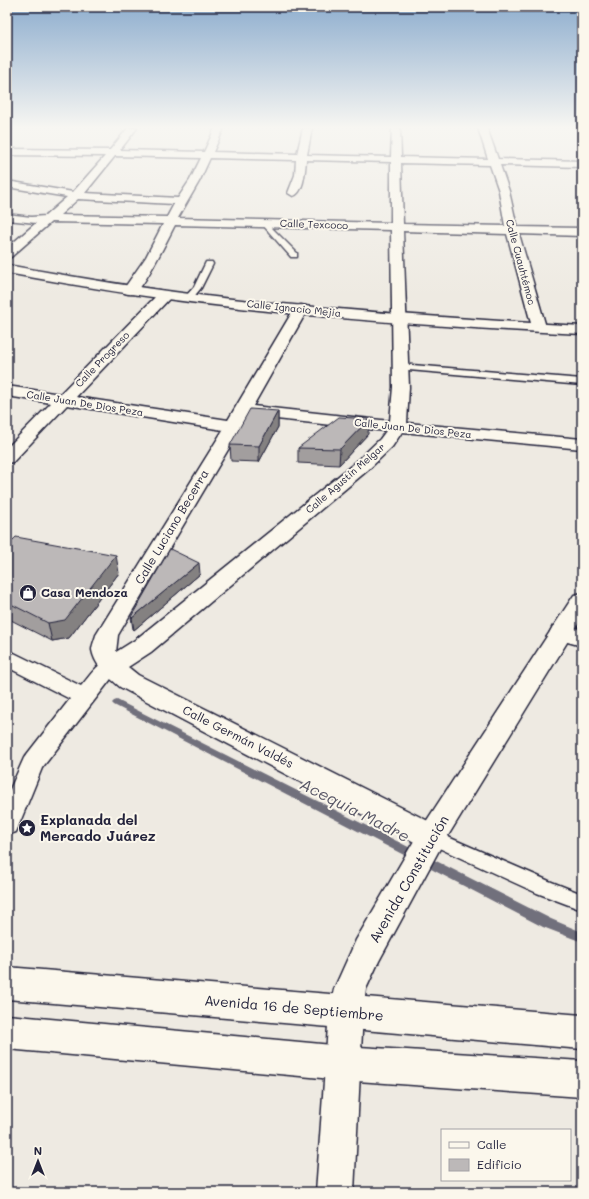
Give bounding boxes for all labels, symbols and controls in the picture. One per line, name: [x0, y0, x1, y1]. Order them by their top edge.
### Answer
street label: Calle Texcoco: [280, 216, 348, 232]
street label: Calle Cuauhtémoc: [503, 218, 539, 306]
street label: Calle Ignacio Mejía: [246, 296, 342, 320]
street label: Calle Progreso: [72, 328, 132, 390]
street label: Calle Juan De Dios Peza: [26, 387, 144, 419]
street label: Calle Juan De Dios Peza: [354, 415, 472, 441]
street label: Calle Agustín Melgar: [302, 440, 388, 516]
street label: Calle Luciano Becerra: [131, 466, 212, 587]
shop icon: Casa Mendoza: [18, 583, 38, 603]
place label: Casa Mendoza: [41, 584, 128, 600]
street label: Calle Germán Valdés: [180, 701, 297, 771]
water label: Acequia Madre: [297, 773, 414, 846]
place label: Explanada del Mercado Juárez: [40, 810, 156, 845]
street label: Avenida Constitución: [364, 812, 453, 946]
place icon: Explanada del Mercado Juárez: [17, 818, 37, 838]
street label: Avenida 16 de Septiembre: [204, 990, 384, 1025]
legend: [441, 1129, 571, 1181]
text: Calle: [477, 1136, 507, 1152]
north arrow: [18, 1141, 58, 1181]
text: N: [34, 1143, 42, 1158]
text: Edificio: [477, 1156, 521, 1172]

